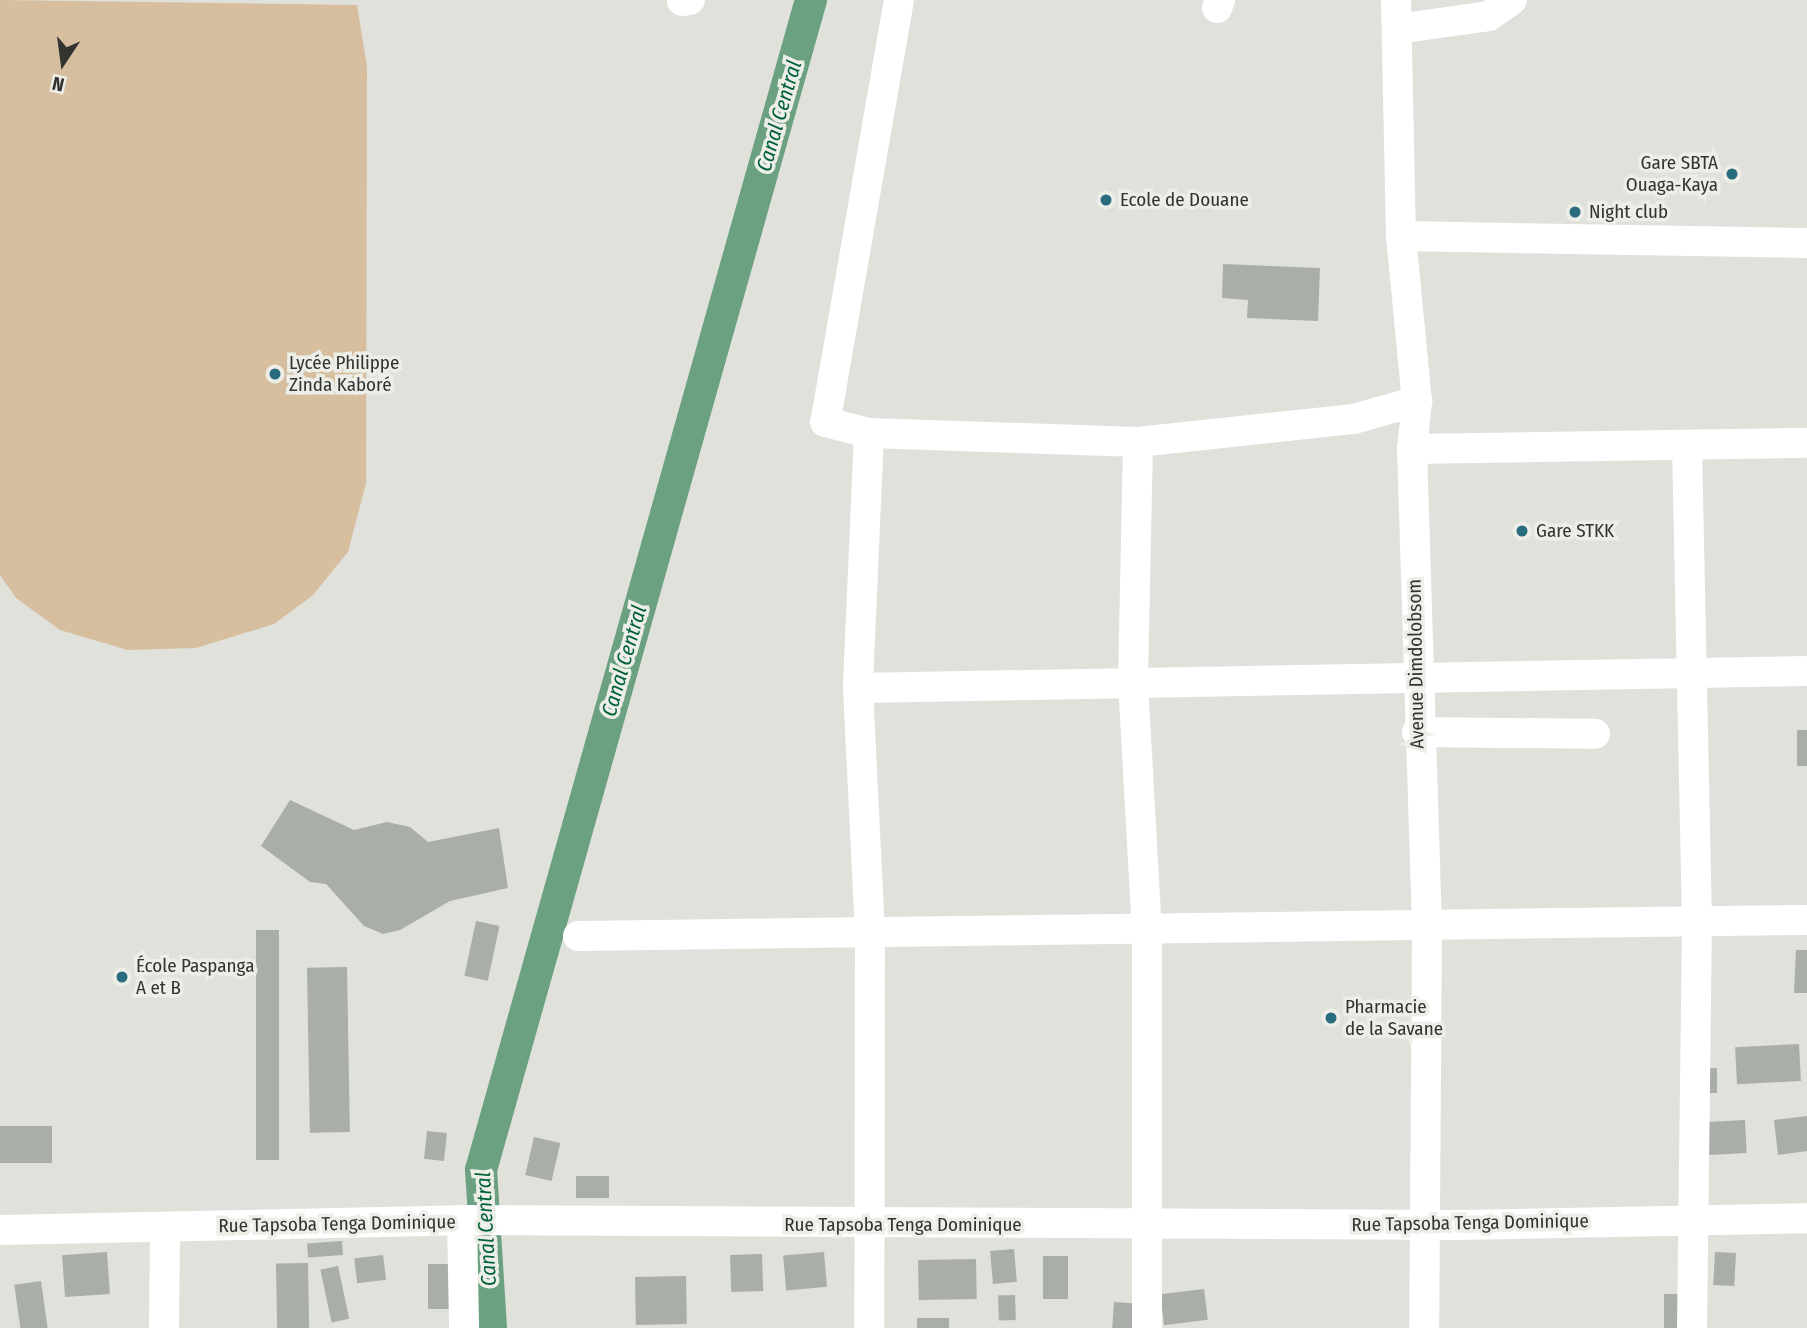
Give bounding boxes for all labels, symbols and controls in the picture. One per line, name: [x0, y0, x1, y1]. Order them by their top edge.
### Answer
north arrow: [28, 28, 98, 98]
water label: Canal Central: [751, 58, 807, 174]
text: N: [50, 71, 66, 96]
place label: Gare SBTA Ouaga-Kaya: [1626, 152, 1718, 196]
marker: Gare SBTA Ouaga-Kaya: [1724, 166, 1740, 182]
place label: Ecole de Douane: [1120, 189, 1249, 211]
marker: Ecole de Douane: [1098, 192, 1114, 208]
place label: Night club: [1589, 201, 1668, 223]
marker: Night club: [1567, 204, 1583, 220]
place label: Lycée Philippe Zinda Kaboré: [289, 352, 399, 396]
marker: Lycée Philippe Zinda Kaboré: [267, 366, 283, 382]
place label: Gare STKK: [1536, 520, 1614, 542]
marker: Gare STKK: [1514, 523, 1530, 539]
street label: Avenue Dimdolobsom: [1403, 579, 1429, 749]
water label: Canal Central: [596, 603, 652, 719]
place label: École Paspanga A et B: [136, 955, 254, 999]
marker: École Paspanga A et B: [114, 969, 130, 985]
place label: Pharmacie de la Savane: [1345, 996, 1443, 1040]
marker: Pharmacie de la Savane: [1323, 1010, 1339, 1026]
water label: Canal Central: [470, 1171, 502, 1287]
street label: Rue Tapsoba Tenga Dominique: [1351, 1210, 1589, 1236]
street label: Rue Tapsoba Tenga Dominique: [218, 1211, 456, 1237]
street label: Rue Tapsoba Tenga Dominique: [784, 1214, 1022, 1236]

